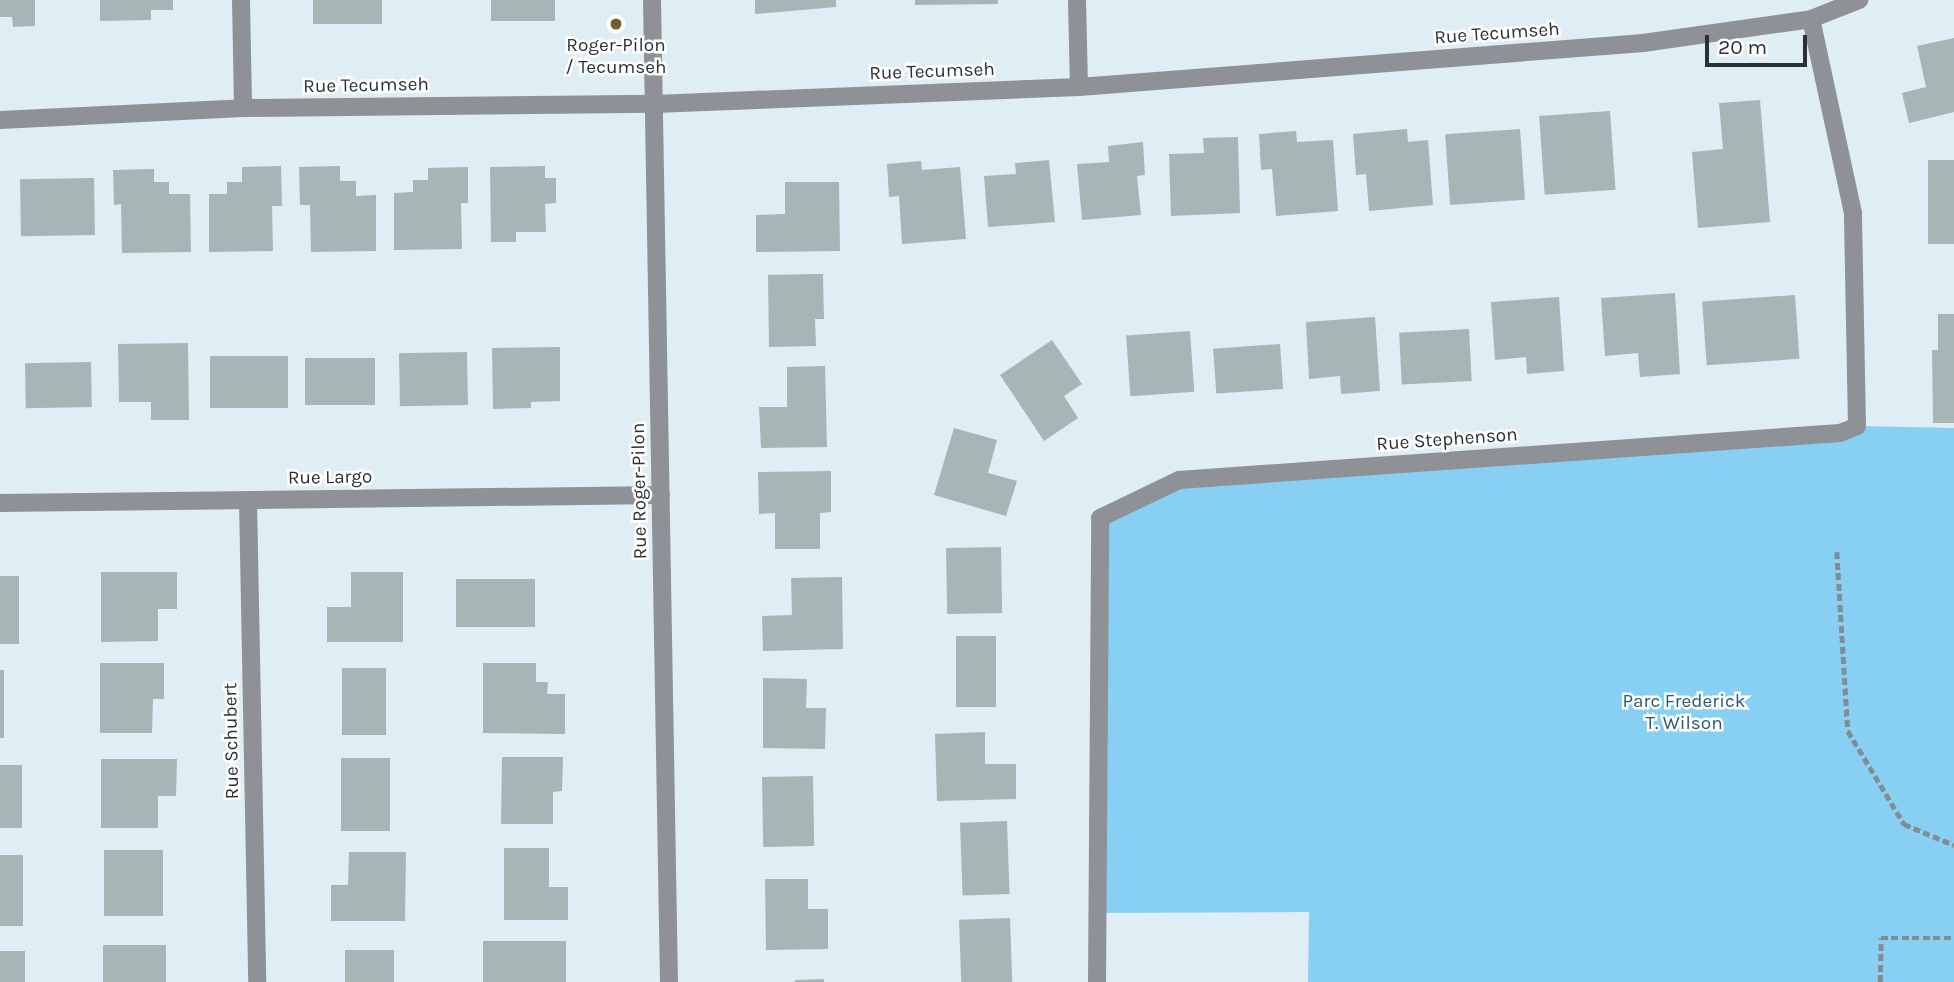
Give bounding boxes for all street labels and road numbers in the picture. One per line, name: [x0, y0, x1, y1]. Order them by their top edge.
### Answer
street label: Rue Tecumseh: [1434, 18, 1560, 50]
street label: Rue Tecumseh: [869, 58, 995, 86]
street label: Rue Tecumseh: [303, 74, 429, 98]
street label: Rue Roger-Pilon: [627, 422, 653, 560]
street label: Rue Stephenson: [1376, 424, 1518, 456]
street label: Rue Largo: [288, 466, 372, 490]
street label: Rue Schubert: [220, 682, 244, 800]

